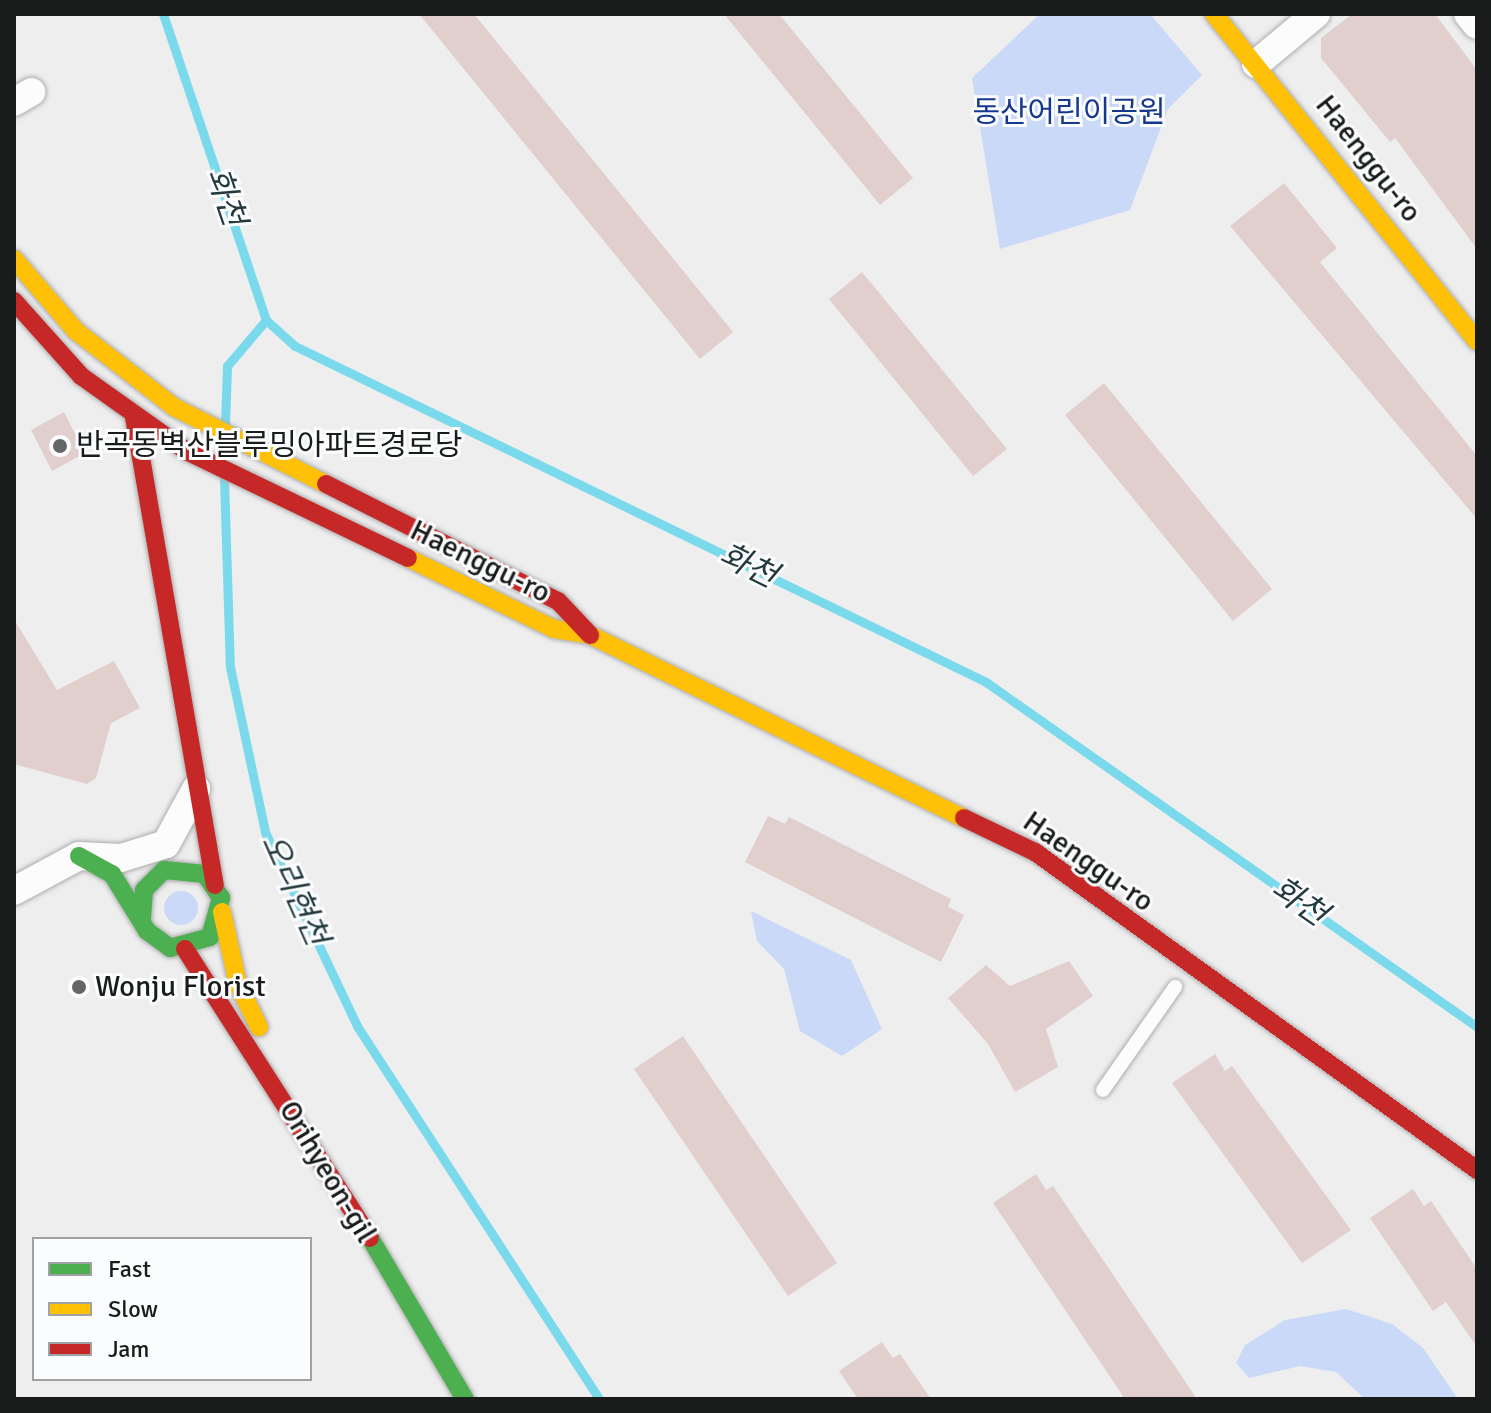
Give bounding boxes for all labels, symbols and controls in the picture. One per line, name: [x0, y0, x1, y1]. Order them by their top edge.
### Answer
street label: Haenggu-ro: [1307, 88, 1429, 230]
park label: 동산어린이공원: [972, 95, 1166, 131]
water label: 화천: [197, 163, 253, 231]
place label: 반곡동벽산블루밍아파트경로당: [76, 428, 462, 464]
marker: 반곡동벽산블루밍아파트경로당: [51, 437, 69, 455]
street label: Haenggu-ro: [404, 513, 556, 611]
water label: 화천: [713, 536, 783, 596]
street label: Haenggu-ro: [1016, 804, 1160, 920]
water label: 오리현천: [253, 828, 335, 952]
water label: 화천: [1264, 869, 1334, 935]
place label: Wonju Florist: [95, 969, 266, 1005]
marker: Wonju Florist: [70, 978, 88, 996]
street label: Orihyeon-gil: [271, 1095, 383, 1249]
legend: [32, 1237, 312, 1381]
text: Fast: [108, 1254, 151, 1284]
text: Slow: [108, 1294, 158, 1324]
text: Jam: [108, 1334, 149, 1364]

